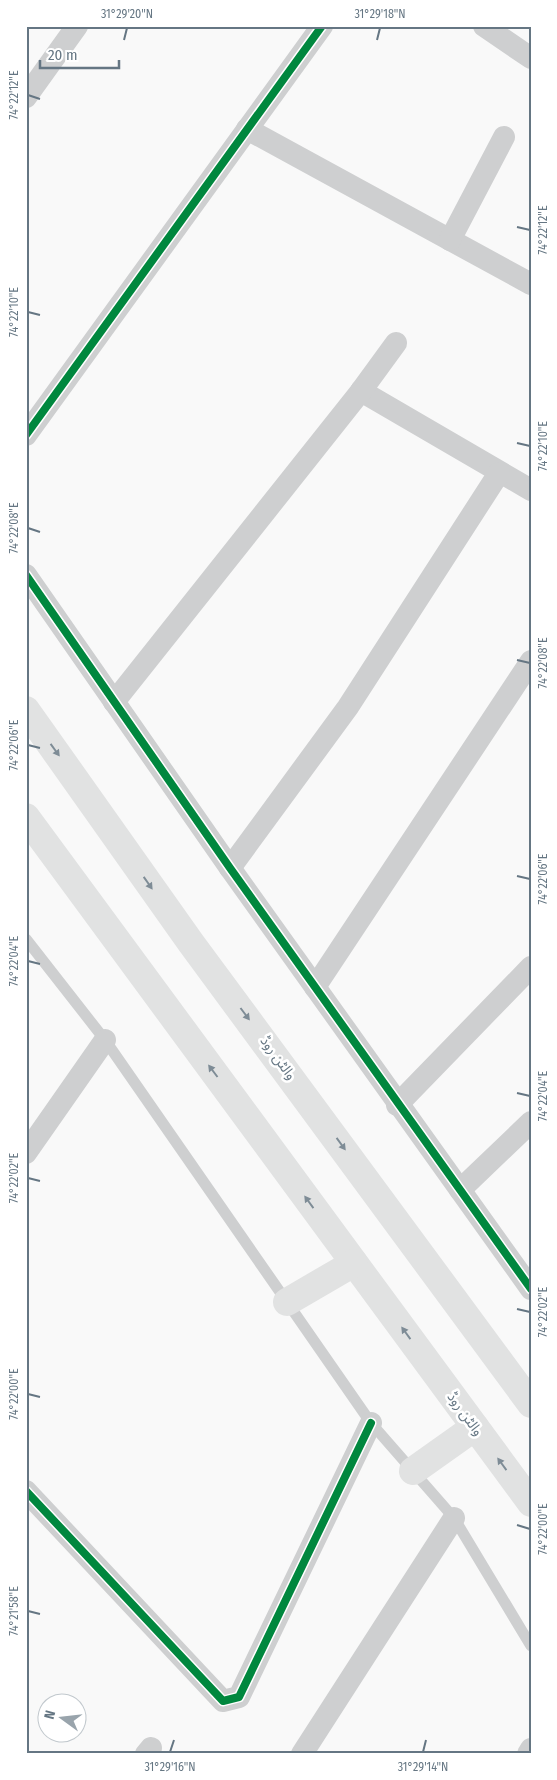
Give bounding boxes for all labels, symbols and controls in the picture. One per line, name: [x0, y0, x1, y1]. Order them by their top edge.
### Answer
text: 31°29'20"N: [101, 7, 153, 21]
text: 31°29'18"N: [354, 7, 406, 21]
scale bar: [40, 38, 119, 70]
text: 20 m: [48, 46, 78, 64]
text: 74°22'12"E: [7, 70, 21, 120]
text: 74°22'12"E: [536, 205, 550, 255]
text: 74°22'10"E: [7, 287, 21, 337]
text: 74°22'10"E: [536, 421, 550, 471]
text: 74°22'08"E: [7, 502, 21, 554]
text: 74°22'08"E: [536, 637, 550, 689]
text: 74°22'06"E: [7, 719, 21, 770]
one-way arrow: [50, 743, 60, 757]
text: 74°22'06"E: [536, 853, 550, 904]
one-way arrow: [143, 876, 153, 889]
text: 74°22'04"E: [7, 935, 21, 986]
one-way arrow: [239, 1007, 250, 1020]
street label: والٹن روڈ: [256, 1033, 300, 1083]
one-way arrow: [207, 1065, 218, 1078]
text: 74°22'04"E: [536, 1070, 550, 1121]
one-way arrow: [336, 1138, 346, 1151]
text: 74°22'02"E: [7, 1152, 21, 1203]
one-way arrow: [304, 1195, 314, 1209]
text: 74°22'02"E: [536, 1286, 550, 1337]
one-way arrow: [400, 1327, 411, 1340]
text: 74°22'00"E: [7, 1368, 21, 1420]
street label: والٹن روڈ: [443, 1389, 487, 1439]
one-way arrow: [497, 1457, 507, 1471]
text: 74°22'00"E: [536, 1503, 550, 1555]
text: 74°21'58"E: [7, 1586, 21, 1636]
north arrow: [38, 1692, 88, 1742]
text: N: [41, 1709, 59, 1721]
text: 31°29'16"N: [144, 1760, 196, 1774]
text: 31°29'14"N: [398, 1760, 448, 1774]

